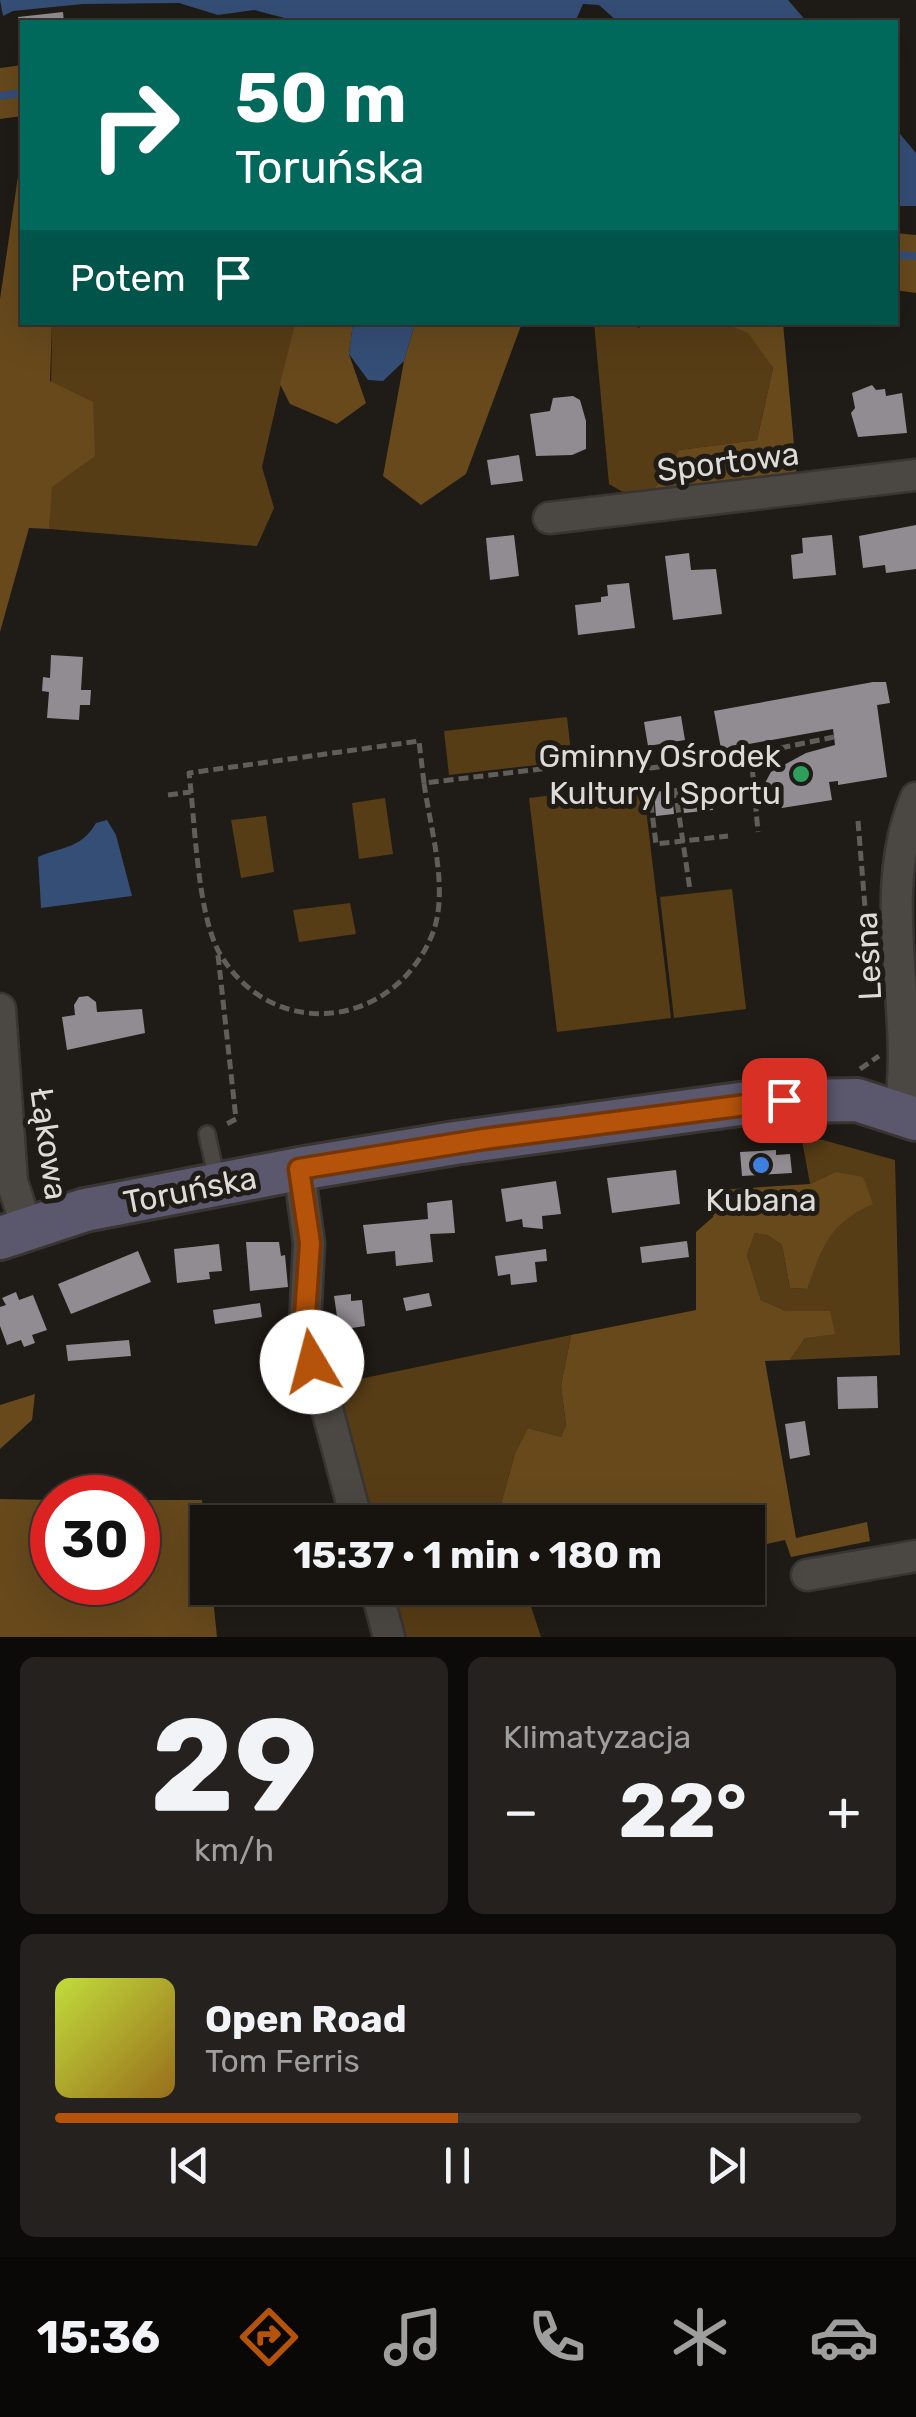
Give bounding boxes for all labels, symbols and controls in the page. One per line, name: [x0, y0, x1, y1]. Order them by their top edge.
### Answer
text: 50 m: [235, 57, 407, 140]
icon: right: [70, 60, 200, 190]
text: Toruńska: [235, 141, 425, 194]
icon: arrive: [206, 250, 261, 305]
text: Potem: [70, 255, 186, 301]
street label: Sportowa: [655, 434, 801, 490]
place label: Gminny Ośrodek Kultury I Sportu: [538, 737, 781, 812]
marker: Gminny Ośrodek Kultury I Sportu: [790, 763, 812, 785]
street label: Leśna: [847, 911, 889, 1001]
pin: [742, 1058, 827, 1143]
icon: arrive: [757, 1073, 812, 1128]
street label: Łąkowa: [22, 1086, 76, 1202]
marker: Kubana: [750, 1154, 772, 1176]
street label: Toruńska: [120, 1158, 260, 1222]
place label: Kubana: [705, 1181, 817, 1219]
position arrow: [260, 1310, 364, 1414]
speed limit sign: 30: [30, 1475, 160, 1605]
text: 15:37 · 1 min · 180 m: [293, 1532, 662, 1578]
text: 29: [150, 1688, 318, 1843]
text: Klimatyzacja: [503, 1718, 691, 1756]
text: 22°: [619, 1767, 747, 1856]
text: −: [503, 1779, 539, 1844]
text: +: [827, 1779, 861, 1844]
text: km/h: [194, 1831, 274, 1869]
text: Open Road: [205, 1996, 407, 2042]
text: Tom Ferris: [205, 2042, 360, 2080]
icon: previous: [162, 2138, 217, 2193]
icon: pause: [430, 2138, 485, 2193]
icon: next: [699, 2138, 754, 2193]
icon: directions: [234, 2302, 304, 2372]
icon: music: [378, 2302, 448, 2372]
icon: phone: [522, 2302, 592, 2372]
icon: climate: [665, 2302, 735, 2372]
icon: car: [809, 2302, 879, 2372]
text: 15:36: [37, 2311, 160, 2364]

